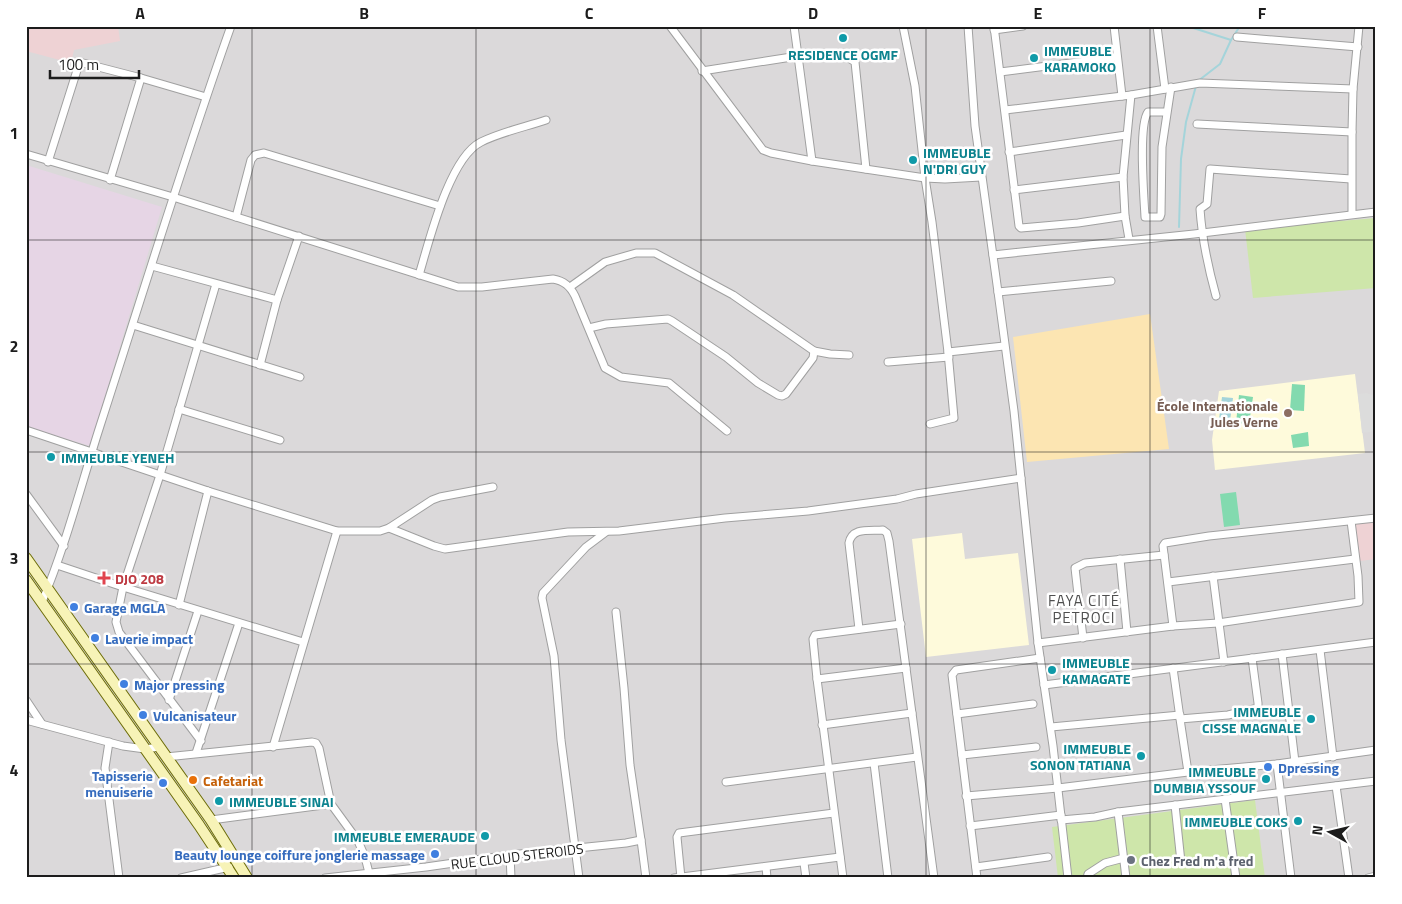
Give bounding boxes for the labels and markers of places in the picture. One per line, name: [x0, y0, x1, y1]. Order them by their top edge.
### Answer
marker: RESIDENCE OGMF: [837, 32, 849, 44]
place label: IMMEUBLE KARAMOKO: [1044, 40, 1116, 77]
place label: RESIDENCE OGMF: [788, 44, 899, 65]
marker: IMMEUBLE KARAMOKO: [1028, 52, 1040, 64]
place label: IMMEUBLE N'DRI GUY: [923, 142, 991, 179]
marker: IMMEUBLE N'DRI GUY: [907, 154, 919, 166]
place label: École Internationale Jules Verne: [1157, 395, 1278, 432]
marker: École Internationale Jules Verne: [1282, 407, 1294, 419]
place label: IMMEUBLE YENEH: [61, 447, 174, 468]
marker: IMMEUBLE YENEH: [45, 451, 57, 463]
place label: DJO 208: [115, 568, 164, 589]
marker: DJO 208: [97, 571, 111, 585]
place label: Garage MGLA: [84, 597, 166, 618]
marker: Garage MGLA: [68, 601, 80, 613]
place label: Laverie impact: [105, 628, 193, 649]
marker: Laverie impact: [89, 632, 101, 644]
place label: IMMEUBLE KAMAGATE: [1062, 652, 1131, 689]
marker: IMMEUBLE KAMAGATE: [1046, 664, 1058, 676]
place label: Major pressing: [134, 674, 225, 695]
marker: Major pressing: [118, 678, 130, 690]
place label: IMMEUBLE CISSE MAGNALE: [1202, 701, 1301, 738]
place label: Vulcanisateur: [153, 705, 236, 726]
marker: Vulcanisateur: [137, 709, 149, 721]
marker: IMMEUBLE CISSE MAGNALE: [1305, 713, 1317, 725]
place label: IMMEUBLE SONON TATIANA: [1030, 738, 1132, 775]
marker: IMMEUBLE SONON TATIANA: [1135, 750, 1147, 762]
place label: Dpressing: [1278, 757, 1339, 778]
place label: IMMEUBLE DUMBIA YSSOUF: [1153, 761, 1257, 798]
marker: Dpressing: [1262, 761, 1274, 773]
place label: Tapisserie menuiserie: [85, 765, 153, 802]
place label: Cafetariat: [203, 770, 263, 791]
marker: IMMEUBLE DUMBIA YSSOUF: [1260, 773, 1272, 785]
marker: Cafetariat: [187, 774, 199, 786]
marker: Tapisserie menuiserie: [157, 777, 169, 789]
place label: IMMEUBLE SINAI: [229, 791, 334, 812]
marker: IMMEUBLE SINAI: [213, 795, 225, 807]
place label: IMMEUBLE COKS: [1185, 811, 1288, 832]
marker: IMMEUBLE COKS: [1292, 815, 1304, 827]
place label: IMMEUBLE EMERAUDE: [334, 826, 475, 847]
marker: IMMEUBLE EMERAUDE: [479, 830, 491, 842]
place label: Beauty lounge coiffure jonglerie massage: [174, 844, 425, 865]
marker: Beauty lounge coiffure jonglerie massage: [429, 848, 441, 860]
place label: Chez Fred m'a fred: [1141, 850, 1253, 871]
marker: Chez Fred m'a fred: [1125, 854, 1137, 866]

